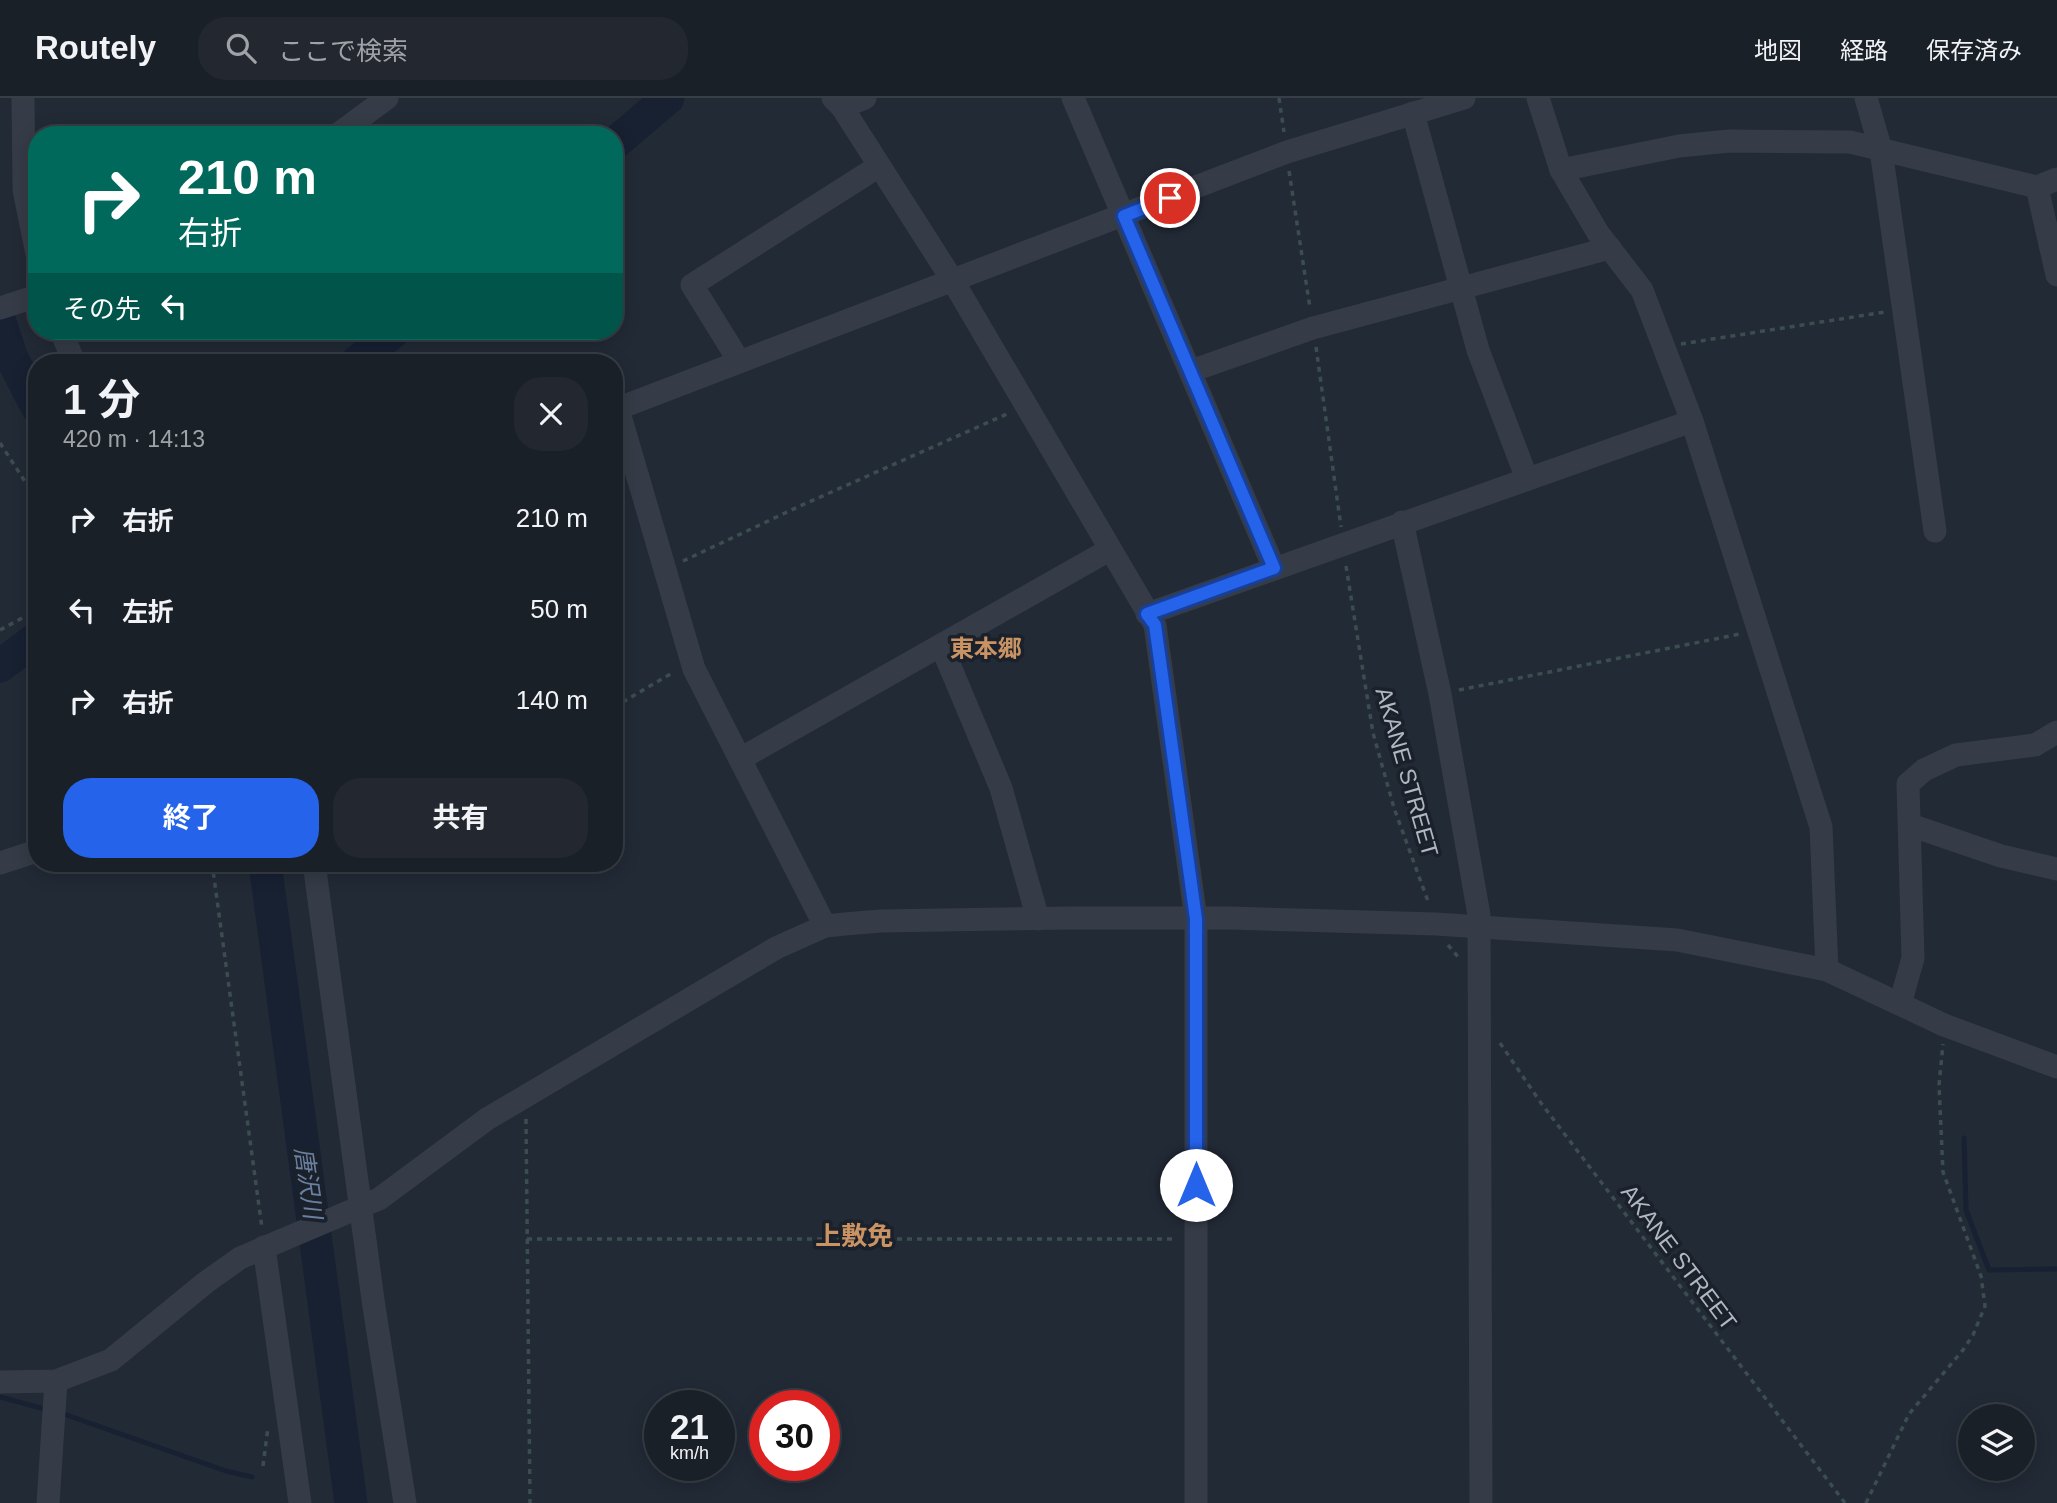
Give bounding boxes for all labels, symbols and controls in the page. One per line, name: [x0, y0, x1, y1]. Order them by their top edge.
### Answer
search box: [198, 17, 688, 80]
text: Routely: [35, 29, 156, 66]
icon: search: [222, 29, 260, 67]
text: ここで検索: [278, 36, 408, 66]
text: 地図: [1754, 37, 1802, 64]
text: 経路: [1840, 37, 1888, 64]
text: 保存済み: [1926, 37, 2022, 64]
text: 210 m: [178, 150, 317, 204]
icon: right: [63, 154, 154, 245]
pin: [1140, 168, 1200, 228]
icon: arrive: [1151, 179, 1189, 217]
text: 右折: [178, 215, 242, 251]
icon: left: [155, 287, 193, 325]
text: その先: [63, 294, 141, 324]
text: 1 分: [63, 376, 140, 423]
button: close: [514, 377, 588, 451]
text: 420 m · 14:13: [63, 426, 205, 452]
icon: right: [63, 500, 101, 538]
text: 210 m: [516, 503, 588, 533]
text: 右折: [122, 506, 174, 536]
icon: left: [63, 591, 101, 629]
text: 50 m: [530, 594, 588, 624]
text: 左折: [122, 597, 174, 627]
district label: 東本郷: [950, 635, 1022, 662]
icon: right: [63, 682, 101, 720]
street label: AKANE STREET: [1370, 684, 1444, 860]
text: 140 m: [516, 685, 588, 715]
text: 右折: [122, 688, 174, 718]
button: 終了: [63, 778, 319, 858]
button: 共有: [333, 778, 588, 858]
water label: 唐沢川: [290, 1145, 327, 1223]
position arrow: [1159, 1148, 1233, 1222]
street label: AKANE STREET: [1616, 1179, 1742, 1335]
district label: 上敷免: [815, 1221, 893, 1251]
speed limit sign: 30: [749, 1390, 840, 1481]
map controls: [1958, 1404, 2035, 1481]
button: layers: [1958, 1404, 2035, 1481]
text: 21: [670, 1407, 709, 1446]
text: km/h: [670, 1443, 709, 1463]

